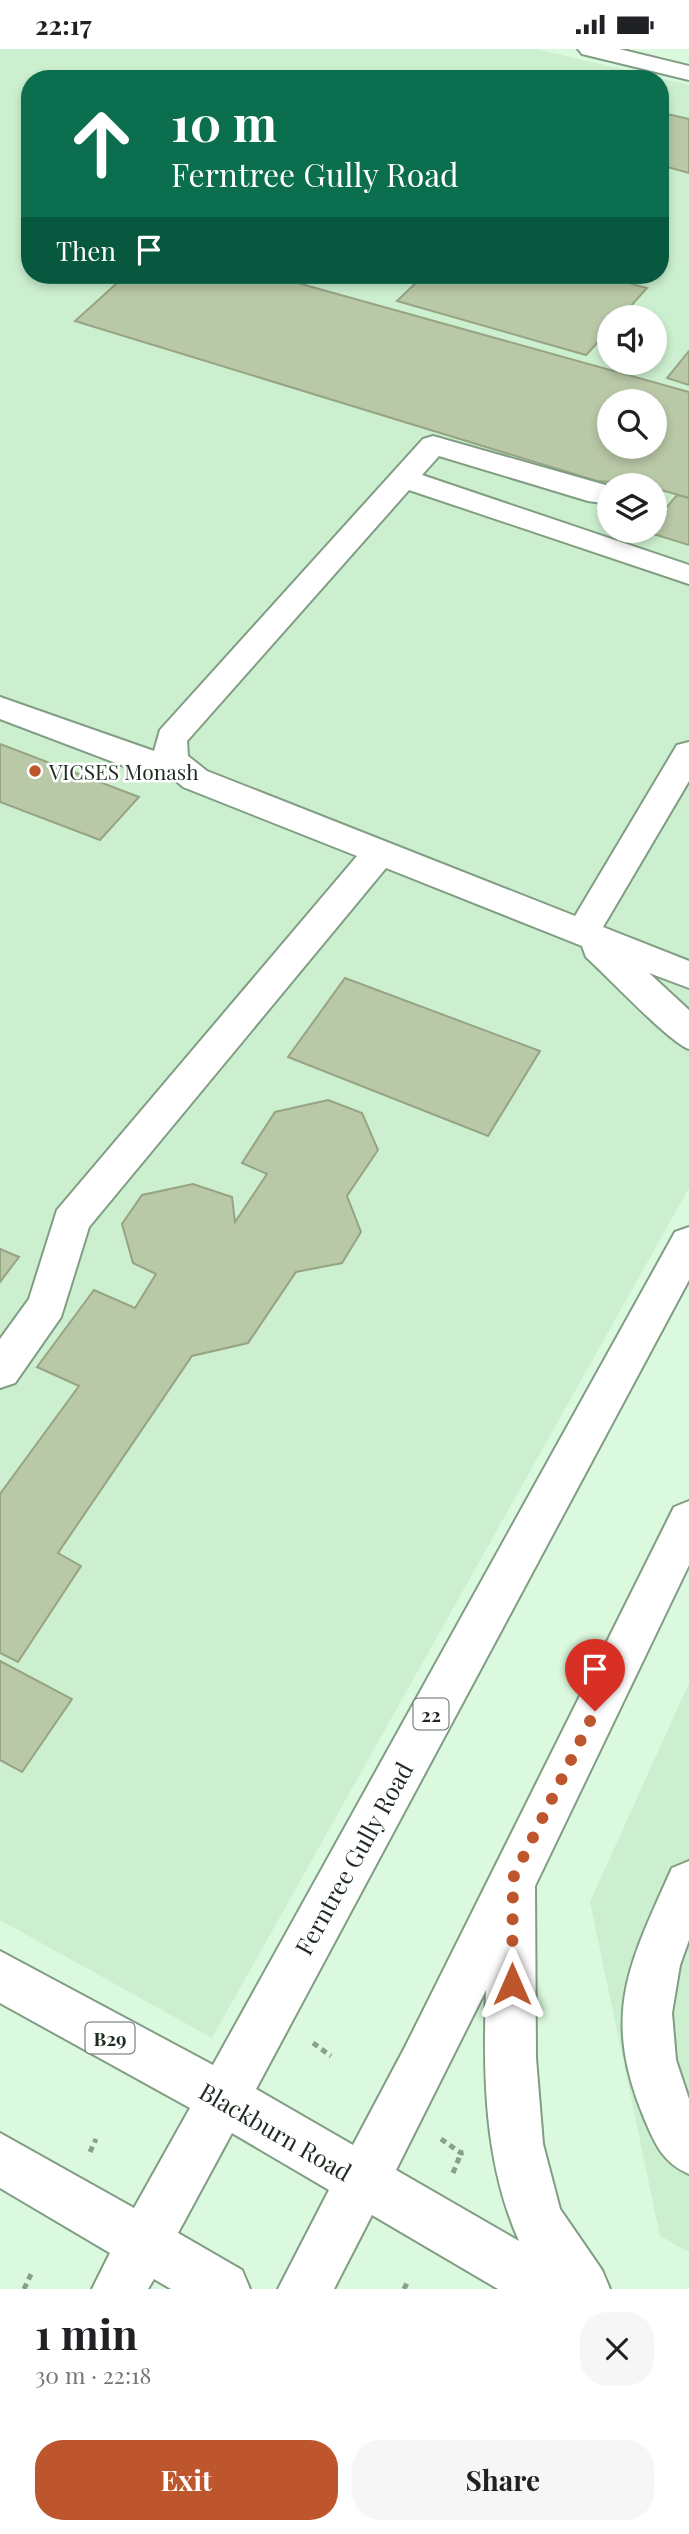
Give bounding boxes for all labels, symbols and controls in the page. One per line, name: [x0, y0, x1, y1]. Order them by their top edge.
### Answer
text: 22:17: [35, 7, 92, 42]
text: 10 m: [171, 89, 277, 154]
icon: ahead: [56, 98, 147, 189]
text: Ferntree Gully Road: [171, 152, 459, 195]
icon: arrive: [130, 231, 168, 269]
text: Then: [56, 233, 116, 268]
map controls: [597, 305, 667, 543]
button: sound: [597, 305, 667, 375]
button: search: [597, 389, 667, 459]
button: layers: [597, 473, 667, 543]
place label: VICSES Monash: [48, 757, 199, 785]
marker: VICSES Monash: [27, 763, 43, 779]
pin: [565, 1639, 625, 1711]
icon: arrive: [576, 1650, 614, 1688]
road number: 22: [414, 1699, 448, 1729]
street label: Ferntree Gully Road: [287, 1756, 419, 1960]
position arrow: [475, 1947, 549, 2021]
road number: B29: [86, 2023, 134, 2054]
street label: Blackburn Road: [194, 2074, 358, 2188]
text: 1 min: [35, 2305, 138, 2361]
button: close: [580, 2312, 654, 2386]
text: 30 m · 22:18: [35, 2359, 151, 2390]
button: Exit: [35, 2440, 338, 2520]
button: Share: [352, 2440, 654, 2520]

